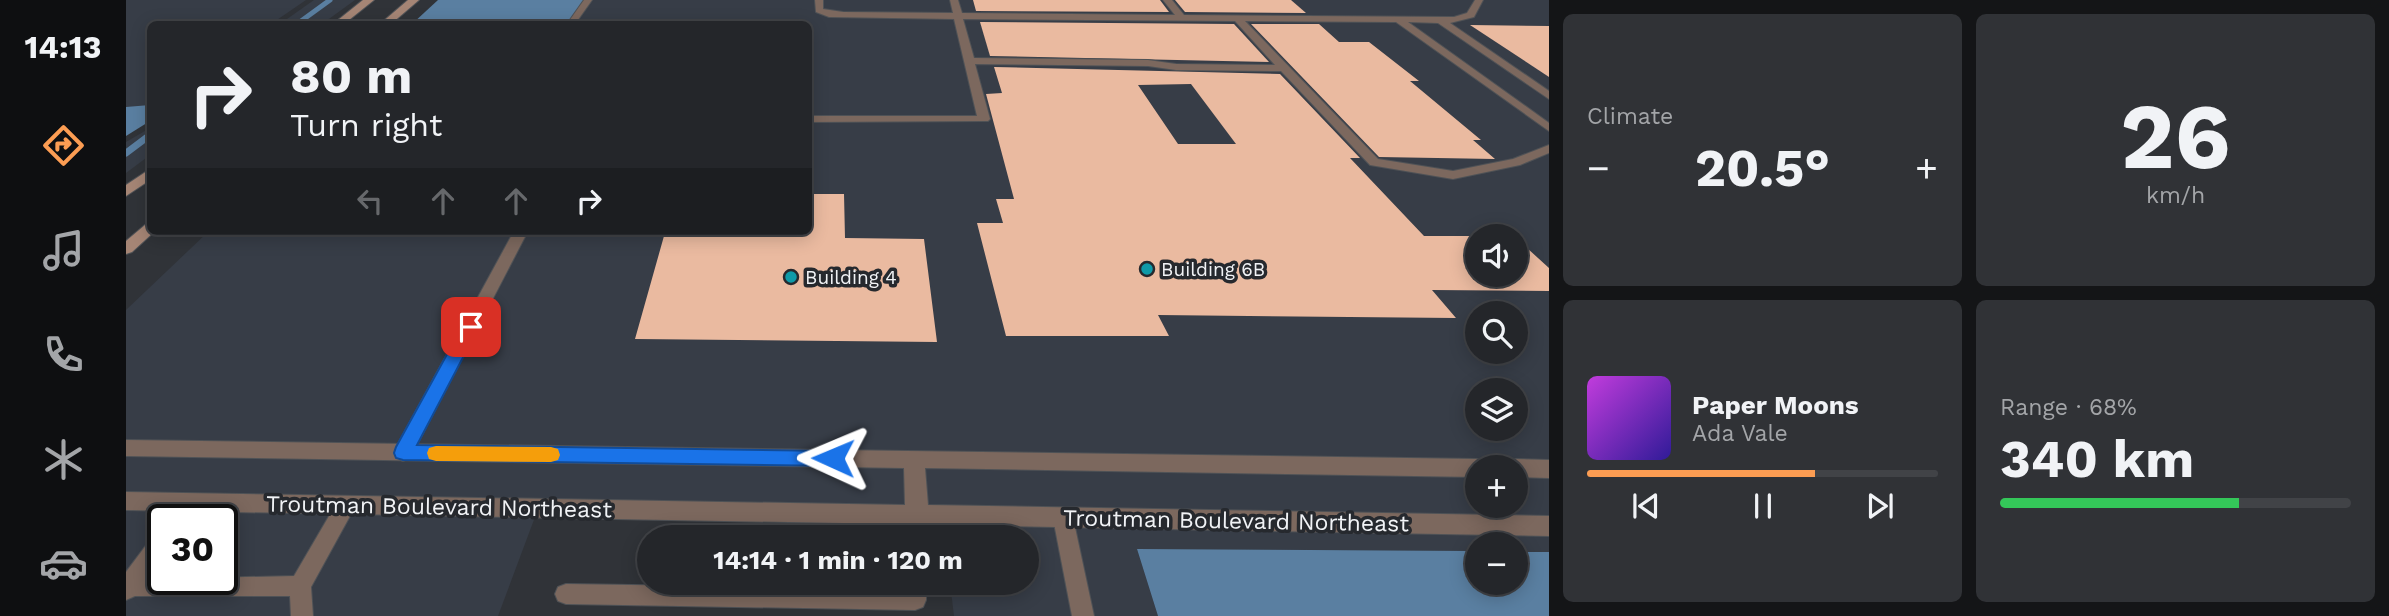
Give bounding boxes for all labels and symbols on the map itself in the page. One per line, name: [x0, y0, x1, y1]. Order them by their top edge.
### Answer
place label: Building 6B: [1161, 258, 1265, 281]
marker: Building 6B: [1139, 261, 1155, 277]
place label: Building 4: [805, 266, 897, 289]
marker: Building 4: [783, 269, 799, 285]
pin: [441, 297, 501, 357]
position arrow: [796, 421, 870, 495]
street label: Troutman Boulevard Northeast: [266, 490, 613, 524]
speed limit sign: 30: [147, 504, 238, 595]
street label: Troutman Boulevard Northeast: [1063, 504, 1410, 538]

